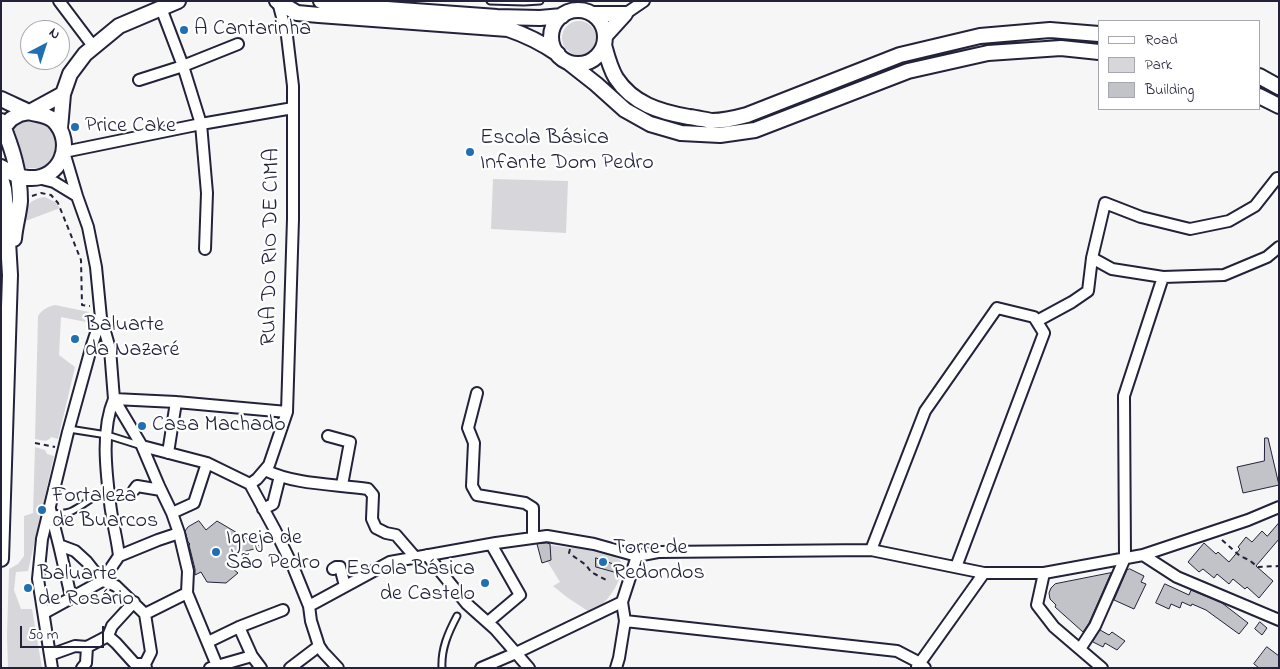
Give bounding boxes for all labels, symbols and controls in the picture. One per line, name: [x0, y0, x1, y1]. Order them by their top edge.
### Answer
place label: A Cantarinha: [194, 17, 311, 43]
north arrow: [20, 20, 70, 70]
legend: [1098, 20, 1260, 110]
text: N: [44, 23, 65, 45]
marker: A Cantarinha: [178, 24, 190, 36]
text: Road: [1145, 29, 1178, 51]
text: Park: [1145, 54, 1172, 76]
text: Building: [1145, 79, 1194, 101]
place label: Price Cake: [85, 114, 176, 140]
marker: Price Cake: [69, 121, 81, 133]
place label: Escola Básica Infante Dom Pedro: [480, 126, 654, 178]
marker: Escola Básica Infante Dom Pedro: [464, 146, 476, 158]
street label: RUA DO RIO DE CIMA: [257, 148, 287, 346]
place label: Baluarte da Nazaré: [85, 313, 179, 364]
marker: Baluarte da Nazaré: [69, 333, 81, 345]
place label: Casa Machado: [152, 413, 286, 439]
marker: Casa Machado: [136, 420, 148, 432]
place label: Fortaleza de Buarcos: [52, 484, 158, 536]
marker: Fortaleza de Buarcos: [36, 504, 48, 516]
place label: Igreja de São Pedro: [226, 526, 320, 578]
place label: Torre de Redondos: [613, 536, 705, 588]
marker: Igreja de São Pedro: [210, 546, 222, 558]
marker: Torre de Redondos: [597, 556, 609, 568]
place label: Escola Básica de Castelo: [346, 557, 475, 608]
place label: Baluarte de Rosário: [38, 562, 134, 614]
marker: Escola Básica de Castelo: [479, 577, 491, 589]
marker: Baluarte de Rosário: [22, 582, 34, 594]
scale bar: [22, 616, 106, 648]
text: 50 m: [28, 624, 58, 646]

